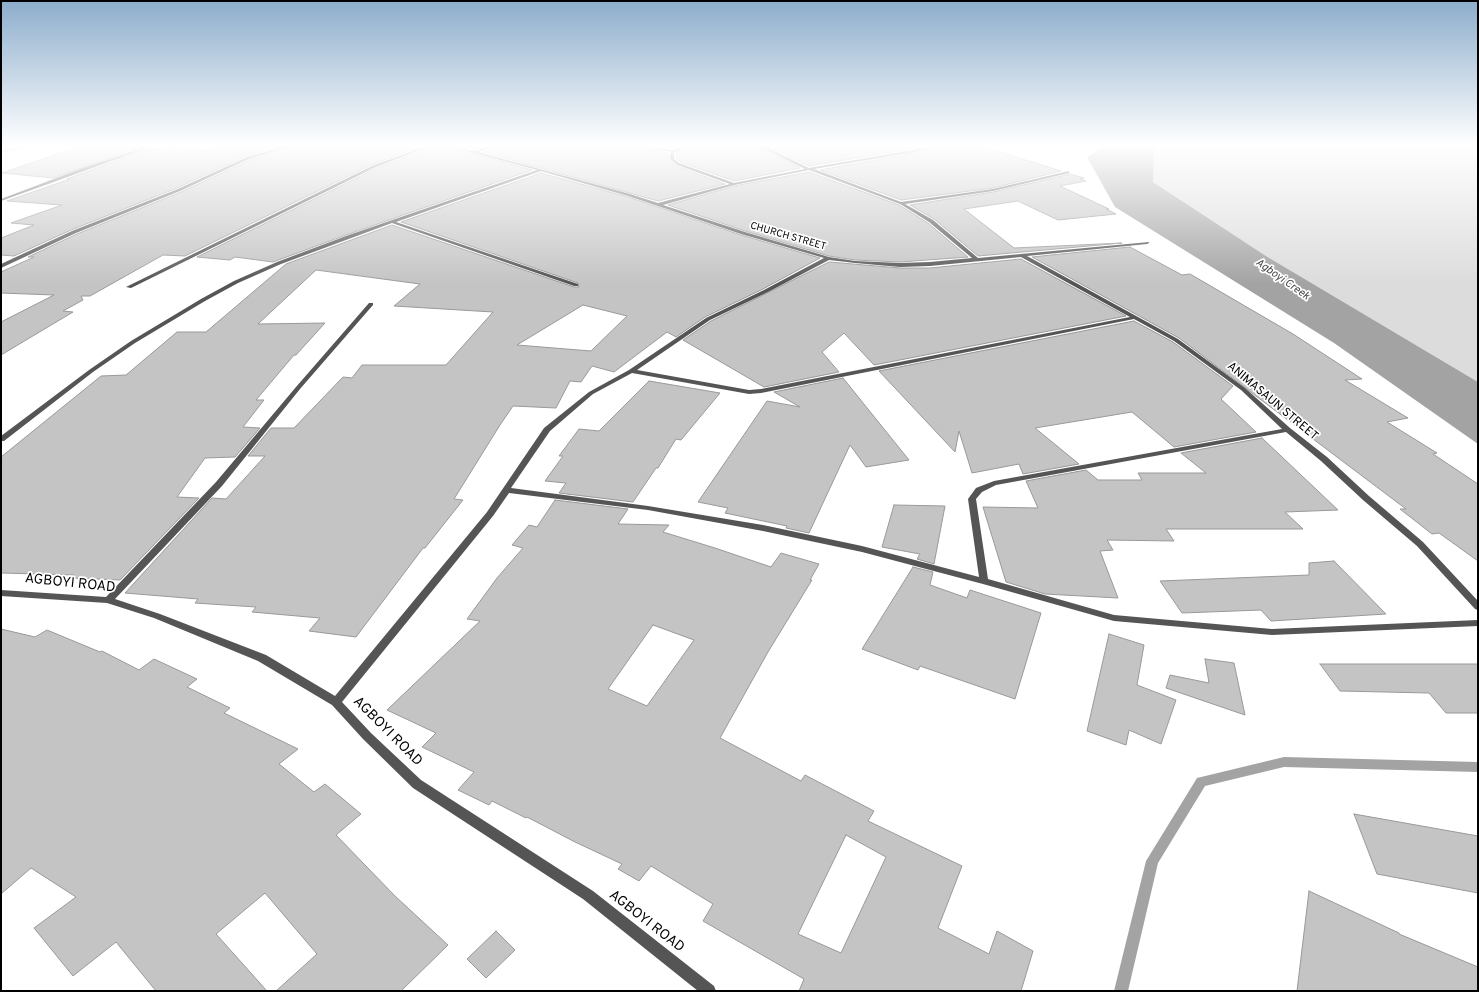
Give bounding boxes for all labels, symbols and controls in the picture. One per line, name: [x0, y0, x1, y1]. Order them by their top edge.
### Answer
street label: CHURCH STREET: [749, 220, 827, 254]
water label: Agboyi Creek: [1252, 256, 1312, 304]
street label: ANIMASAUN STREET: [1224, 360, 1320, 444]
street label: AGBOYI ROAD: [24, 571, 116, 597]
street label: AGBOYI ROAD: [349, 694, 425, 770]
street label: AGBOYI ROAD: [605, 887, 687, 957]

